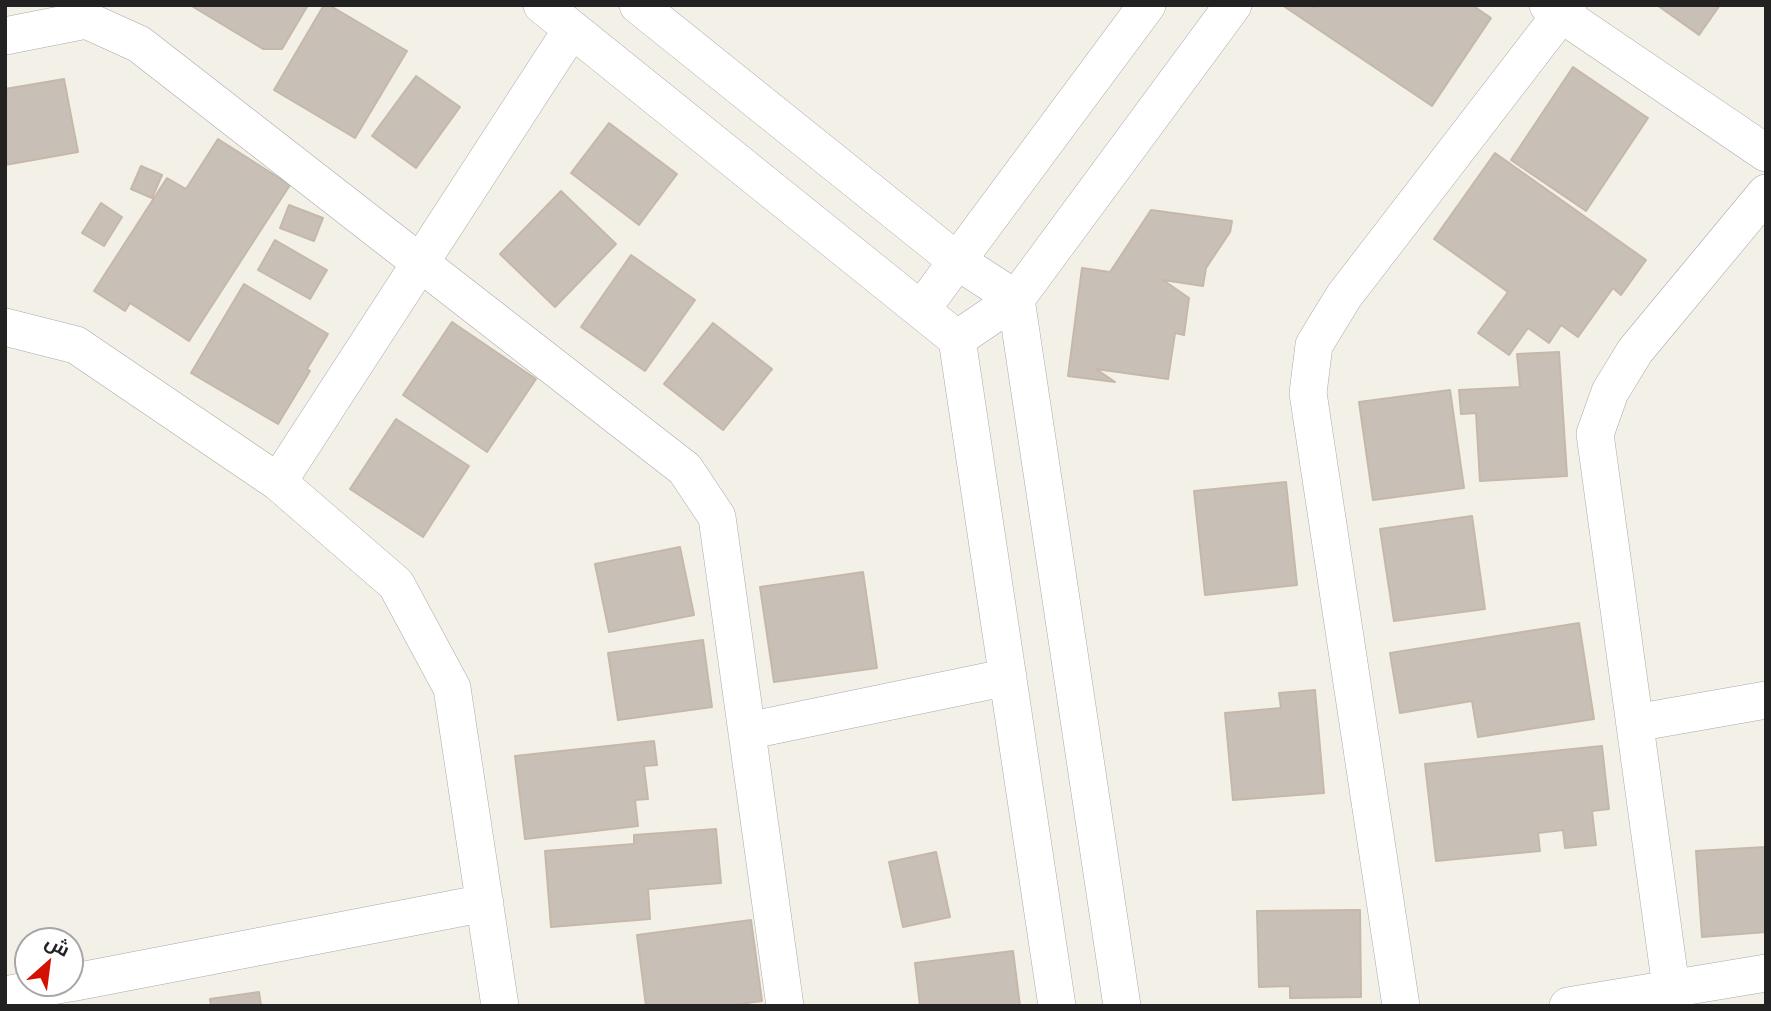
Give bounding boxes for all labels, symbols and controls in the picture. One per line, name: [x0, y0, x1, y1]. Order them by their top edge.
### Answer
north arrow: [14, 927, 84, 997]
text: ش: [42, 929, 74, 962]

